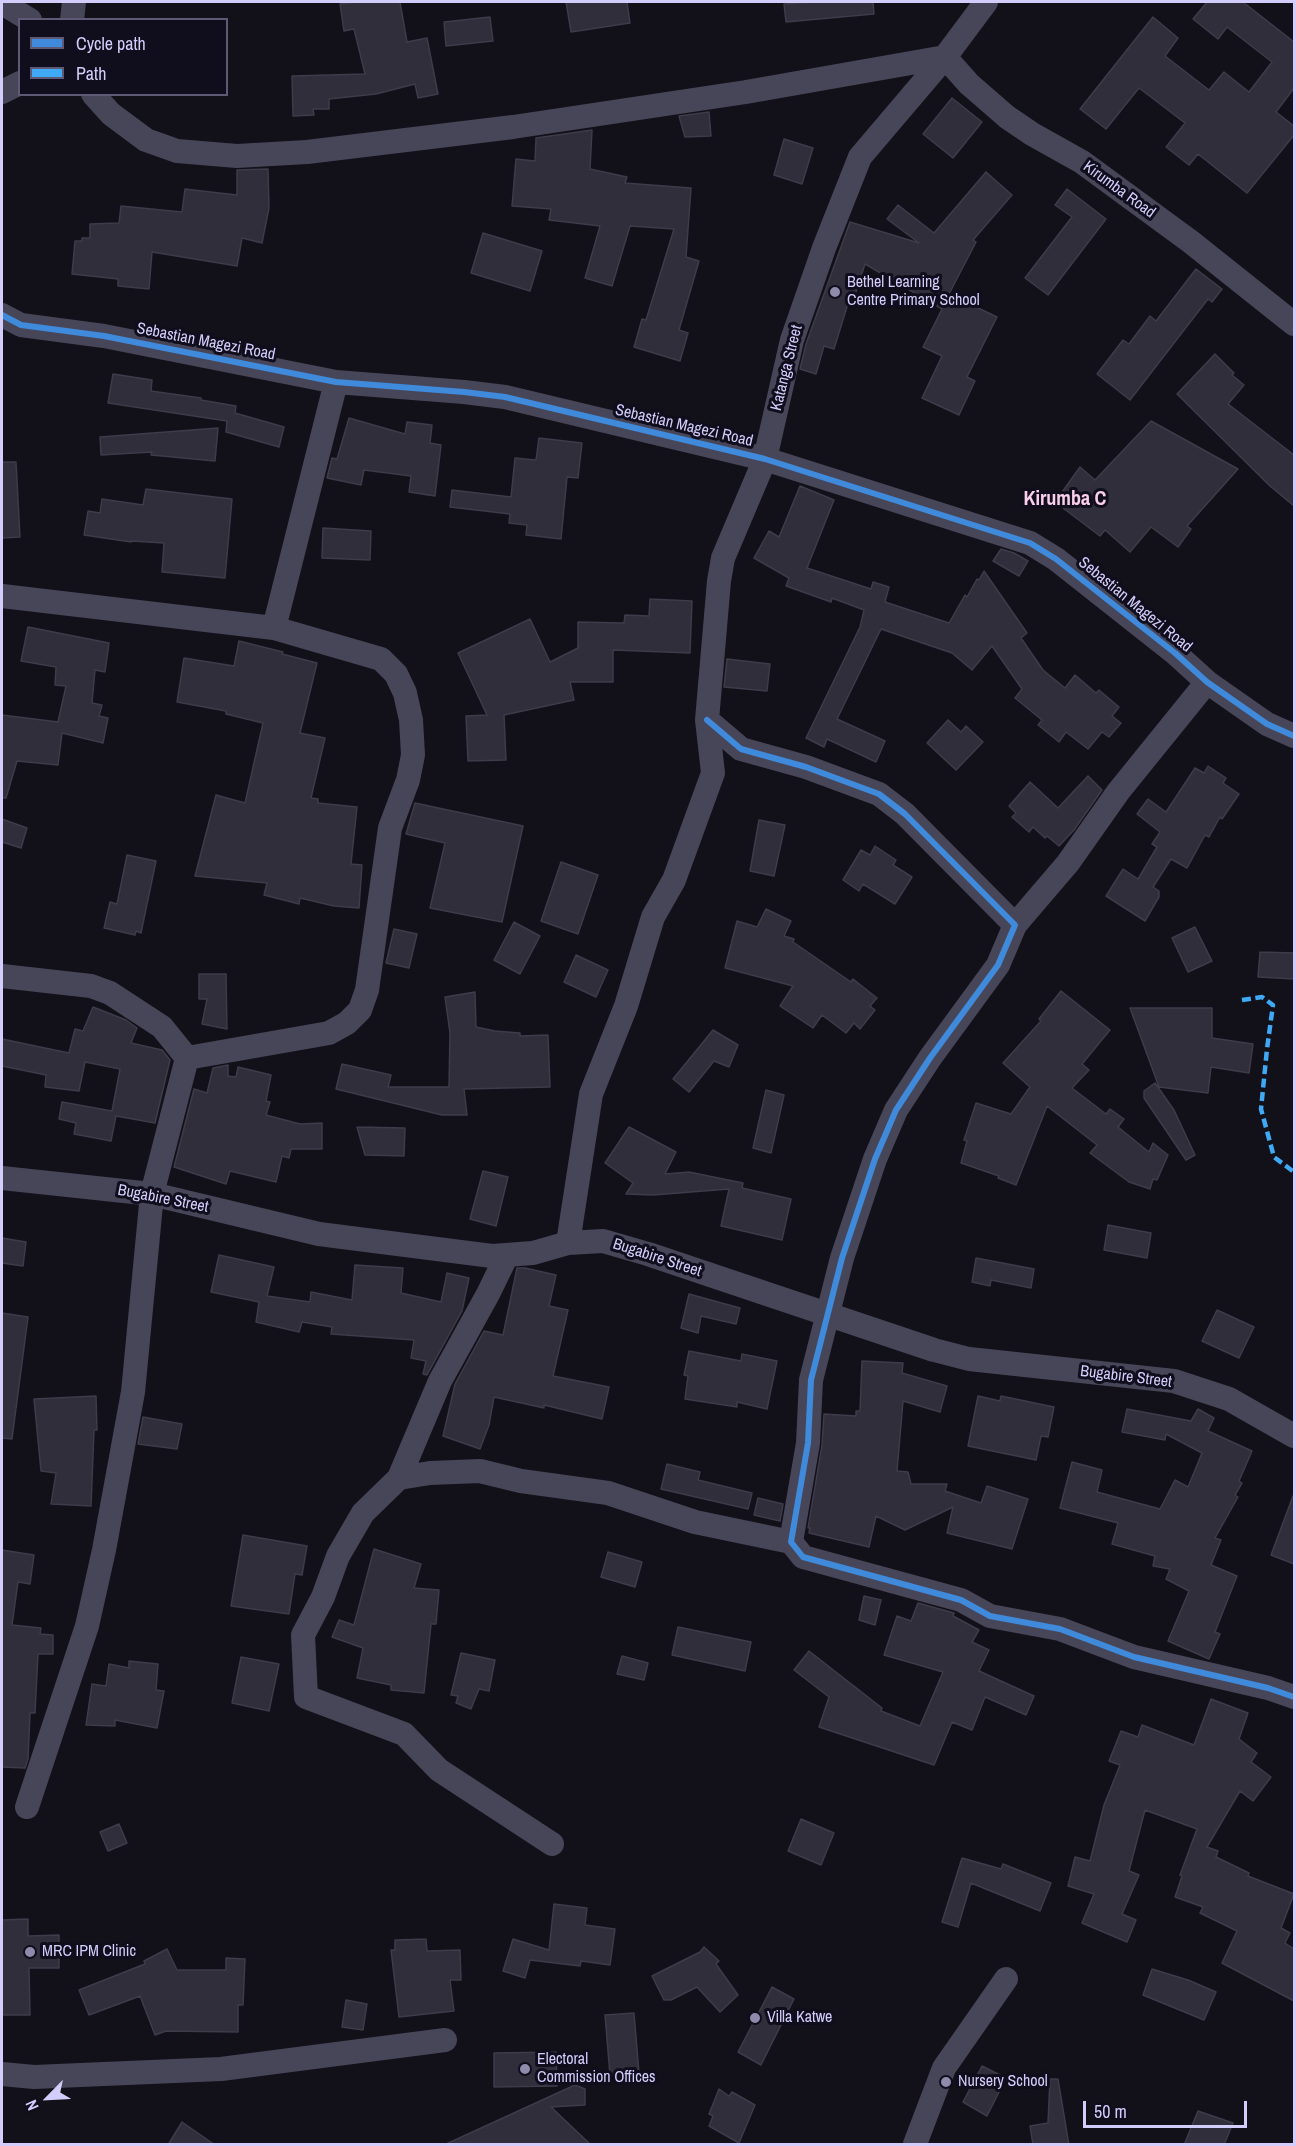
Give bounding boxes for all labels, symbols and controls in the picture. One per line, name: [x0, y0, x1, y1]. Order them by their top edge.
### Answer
legend: [18, 18, 228, 96]
text: Cycle path: [76, 31, 146, 56]
text: Path: [76, 61, 106, 86]
street label: Kirumba Road: [1079, 157, 1159, 223]
place label: Bethel Learning Centre Primary School: [847, 273, 980, 311]
marker: Bethel Learning Centre Primary School: [828, 285, 842, 299]
street label: Sebastian Magezi Road: [135, 319, 277, 365]
street label: Katanga Street: [767, 323, 807, 413]
street label: Sebastian Magezi Road: [613, 401, 755, 451]
district label: Kirumba C: [1024, 488, 1106, 512]
street label: Sebastian Magezi Road: [1074, 553, 1196, 657]
street label: Bugabire Street: [116, 1181, 210, 1217]
street label: Bugabire Street: [610, 1235, 704, 1281]
street label: Bugabire Street: [1079, 1362, 1173, 1392]
place label: MRC IPM Clinic: [42, 1942, 136, 1962]
marker: MRC IPM Clinic: [23, 1945, 37, 1959]
place label: Villa Katwe: [767, 2008, 832, 2028]
marker: Villa Katwe: [748, 2011, 762, 2025]
place label: Electoral Commission Offices: [537, 2050, 656, 2088]
marker: Electoral Commission Offices: [518, 2062, 532, 2076]
north arrow: [18, 2068, 78, 2128]
place label: Nursery School: [958, 2072, 1048, 2092]
marker: Nursery School: [939, 2075, 953, 2089]
scale bar: [1086, 2089, 1250, 2127]
text: N: [20, 2097, 44, 2114]
text: 50 m: [1094, 2099, 1127, 2124]

